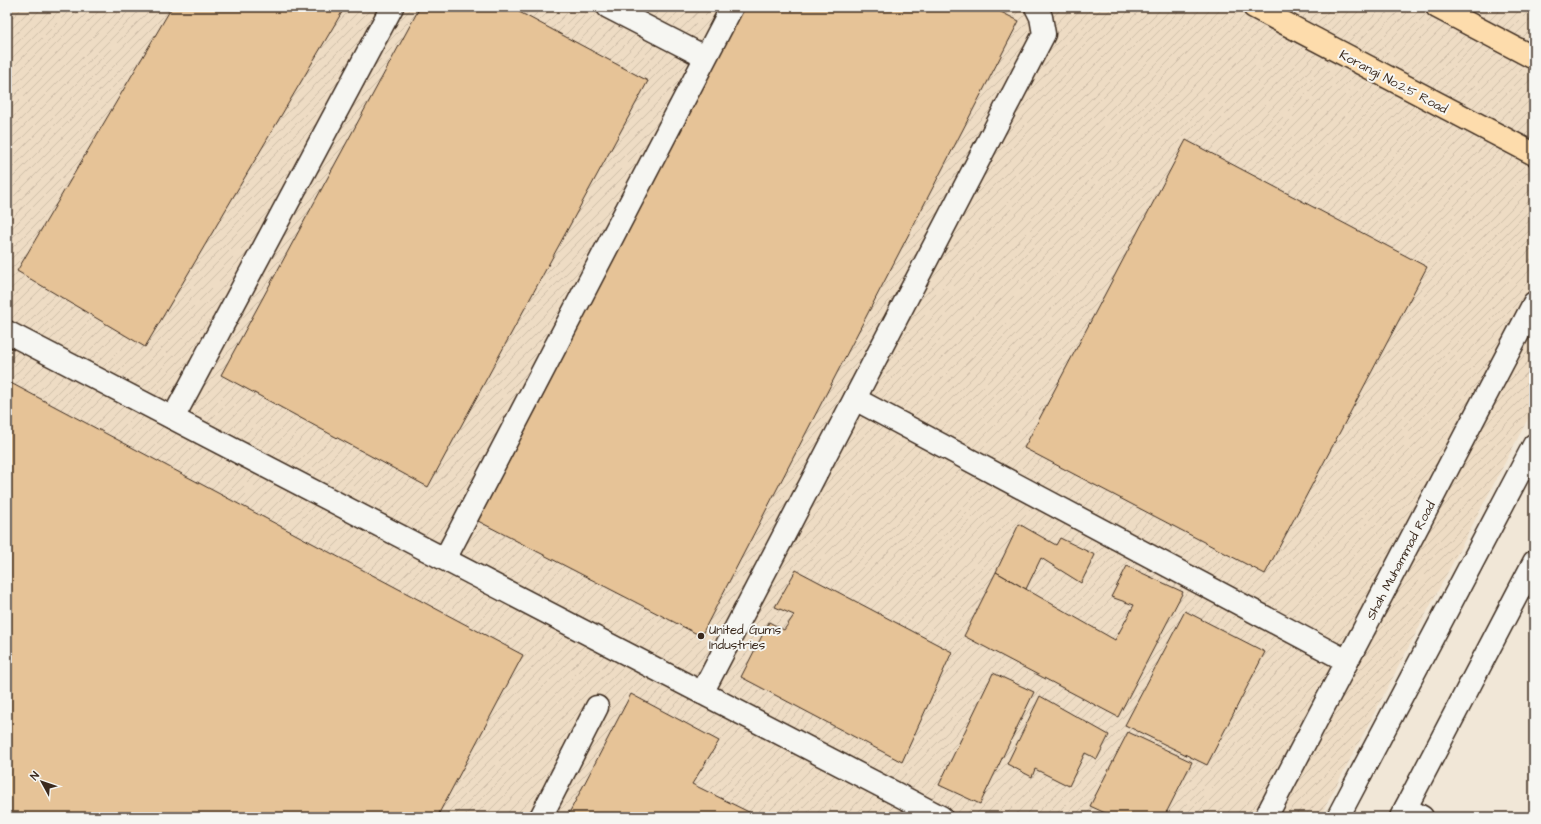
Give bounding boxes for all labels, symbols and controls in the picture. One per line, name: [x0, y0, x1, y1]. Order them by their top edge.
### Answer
street label: Korangi No.2.5 Road: [1336, 46, 1451, 119]
street label: Shah Muhammad Road: [1362, 498, 1440, 623]
place label: United Gums Industries: [709, 621, 782, 654]
marker: United Gums Industries: [696, 631, 706, 641]
north arrow: [22, 762, 62, 802]
text: N: [27, 768, 43, 783]

